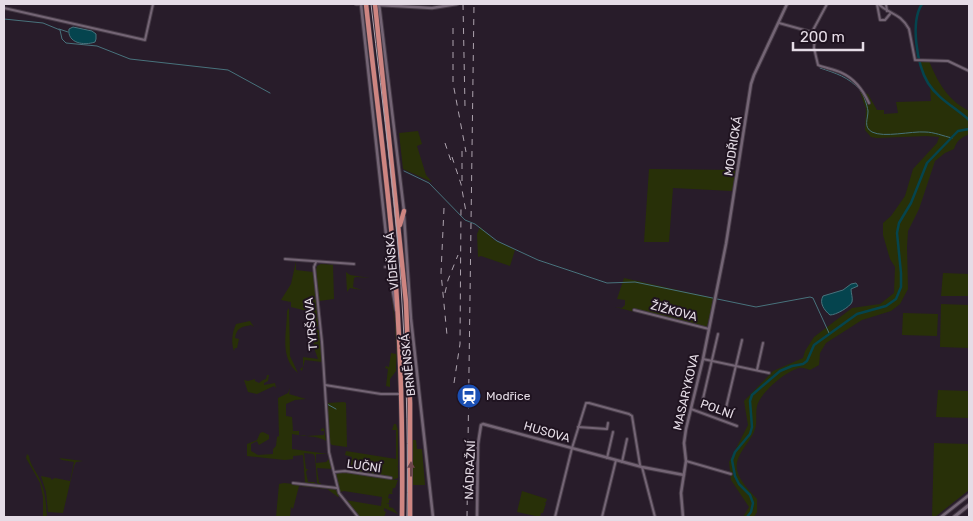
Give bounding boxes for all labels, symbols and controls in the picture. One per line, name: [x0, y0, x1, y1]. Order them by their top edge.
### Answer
scale bar: [793, 20, 863, 52]
text: 200 m: [800, 28, 845, 46]
street label: MODŘICKÁ: [721, 115, 745, 177]
street label: VÍDEŇSKÁ: [383, 232, 401, 290]
street label: TYRŠOVA: [302, 297, 320, 351]
street label: ŽIŽKOVA: [649, 298, 699, 324]
street label: BRNĚNSKÁ: [398, 333, 418, 397]
street label: MASARYKOVA: [670, 352, 702, 432]
station icon: Modřice: [456, 383, 482, 409]
place label: Modřice: [486, 389, 531, 403]
street label: POLNÍ: [699, 397, 736, 422]
street label: HUSOVA: [522, 419, 572, 445]
street label: NÁDRAŽNÍ: [462, 439, 478, 500]
street label: LUČNÍ: [346, 457, 383, 475]
one-way arrow: [407, 460, 415, 476]

